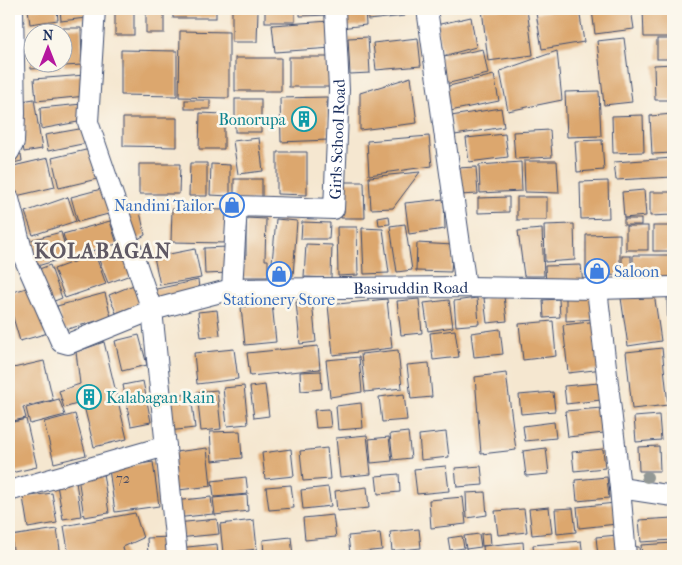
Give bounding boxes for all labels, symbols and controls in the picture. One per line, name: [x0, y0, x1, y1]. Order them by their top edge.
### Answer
north arrow: [22, 22, 72, 72]
text: N: [43, 27, 54, 44]
street label: Girls School Road: [325, 78, 349, 200]
building icon: Bonorupa: [291, 106, 317, 132]
place label: Bonorupa: [218, 110, 287, 129]
shop icon: Nandini Tailor: [219, 192, 245, 218]
place label: Nandini Tailor: [114, 196, 214, 215]
district label: KOLABAGAN: [34, 239, 172, 263]
shop icon: Saloon: [584, 258, 610, 284]
shop icon: Stationery Store: [266, 261, 292, 287]
place label: Saloon: [614, 262, 660, 281]
street label: Basiruddin Road: [353, 278, 469, 298]
place label: Stationery Store: [223, 290, 335, 309]
building icon: Kalabagan Rain: [76, 384, 102, 410]
place label: Kalabagan Rain: [106, 388, 215, 407]
house number: 72: [116, 470, 130, 487]

